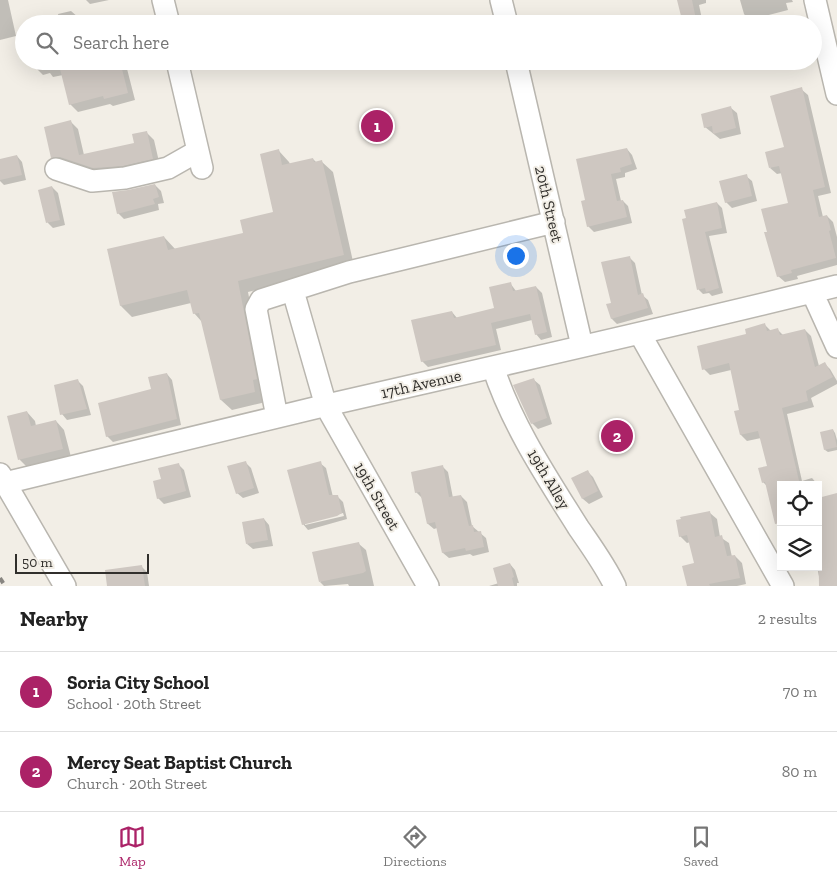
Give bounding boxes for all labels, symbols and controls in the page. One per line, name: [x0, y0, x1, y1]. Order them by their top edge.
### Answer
search box: [15, 15, 822, 70]
icon: search: [33, 29, 61, 57]
text: Search here: [73, 31, 169, 54]
pin: 1: [361, 107, 393, 145]
street label: 20th Street: [531, 164, 567, 244]
your location: [503, 243, 529, 269]
street label: 17th Avenue: [379, 366, 463, 402]
pin: 2: [601, 417, 633, 455]
street label: 19th Alley: [524, 445, 575, 513]
street label: 19th Street: [350, 459, 404, 533]
map controls: [777, 481, 822, 571]
button: locate: [777, 481, 822, 526]
button: layers: [777, 526, 822, 571]
scale bar: [15, 551, 149, 574]
text: 50 m: [22, 554, 53, 571]
text: Nearby: [20, 606, 88, 631]
text: 2 results: [758, 609, 817, 628]
text: Soria City School: [67, 671, 209, 694]
text: 1: [33, 682, 39, 701]
text: 70 m: [783, 682, 817, 701]
text: School · 20th Street: [67, 694, 201, 713]
text: Mercy Seat Baptist Church: [67, 751, 292, 774]
text: 2: [32, 762, 40, 781]
text: 80 m: [782, 762, 817, 781]
text: Church · 20th Street: [67, 774, 207, 793]
tab: Map: [118, 823, 146, 870]
tab: Directions: [383, 823, 447, 870]
tab: Saved: [683, 823, 719, 870]

